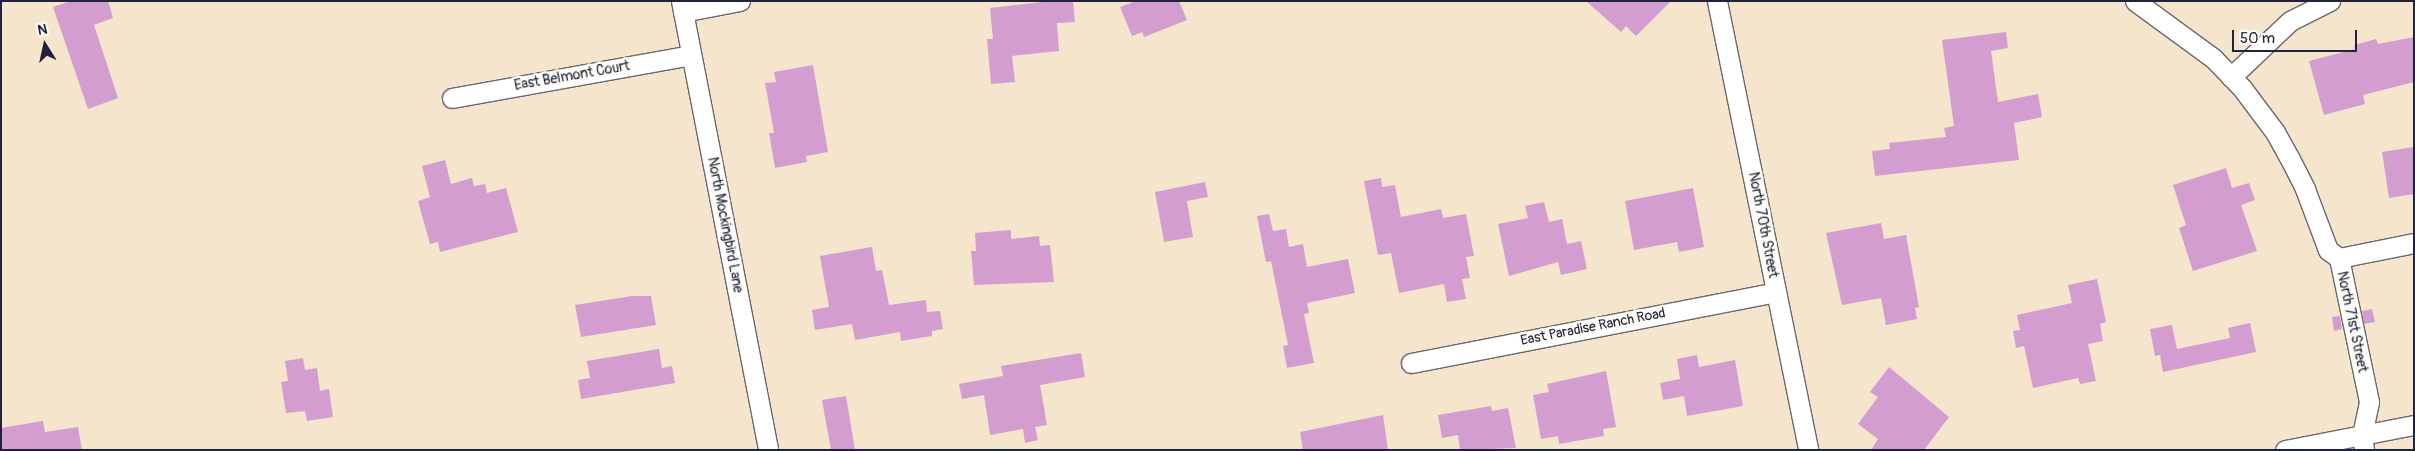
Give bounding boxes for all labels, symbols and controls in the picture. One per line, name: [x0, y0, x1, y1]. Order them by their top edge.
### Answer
north arrow: [20, 20, 70, 70]
scale bar: [2235, 20, 2360, 52]
text: N: [36, 21, 48, 39]
text: 50 m: [2240, 29, 2275, 48]
street label: East Belmont Court: [513, 58, 631, 94]
street label: North Mockingbird Lane: [704, 156, 746, 294]
street label: North 70th Street: [1745, 171, 1781, 279]
street label: North 71st Street: [2333, 270, 2371, 374]
street label: East Paradise Ranch Road: [1519, 305, 1667, 349]

